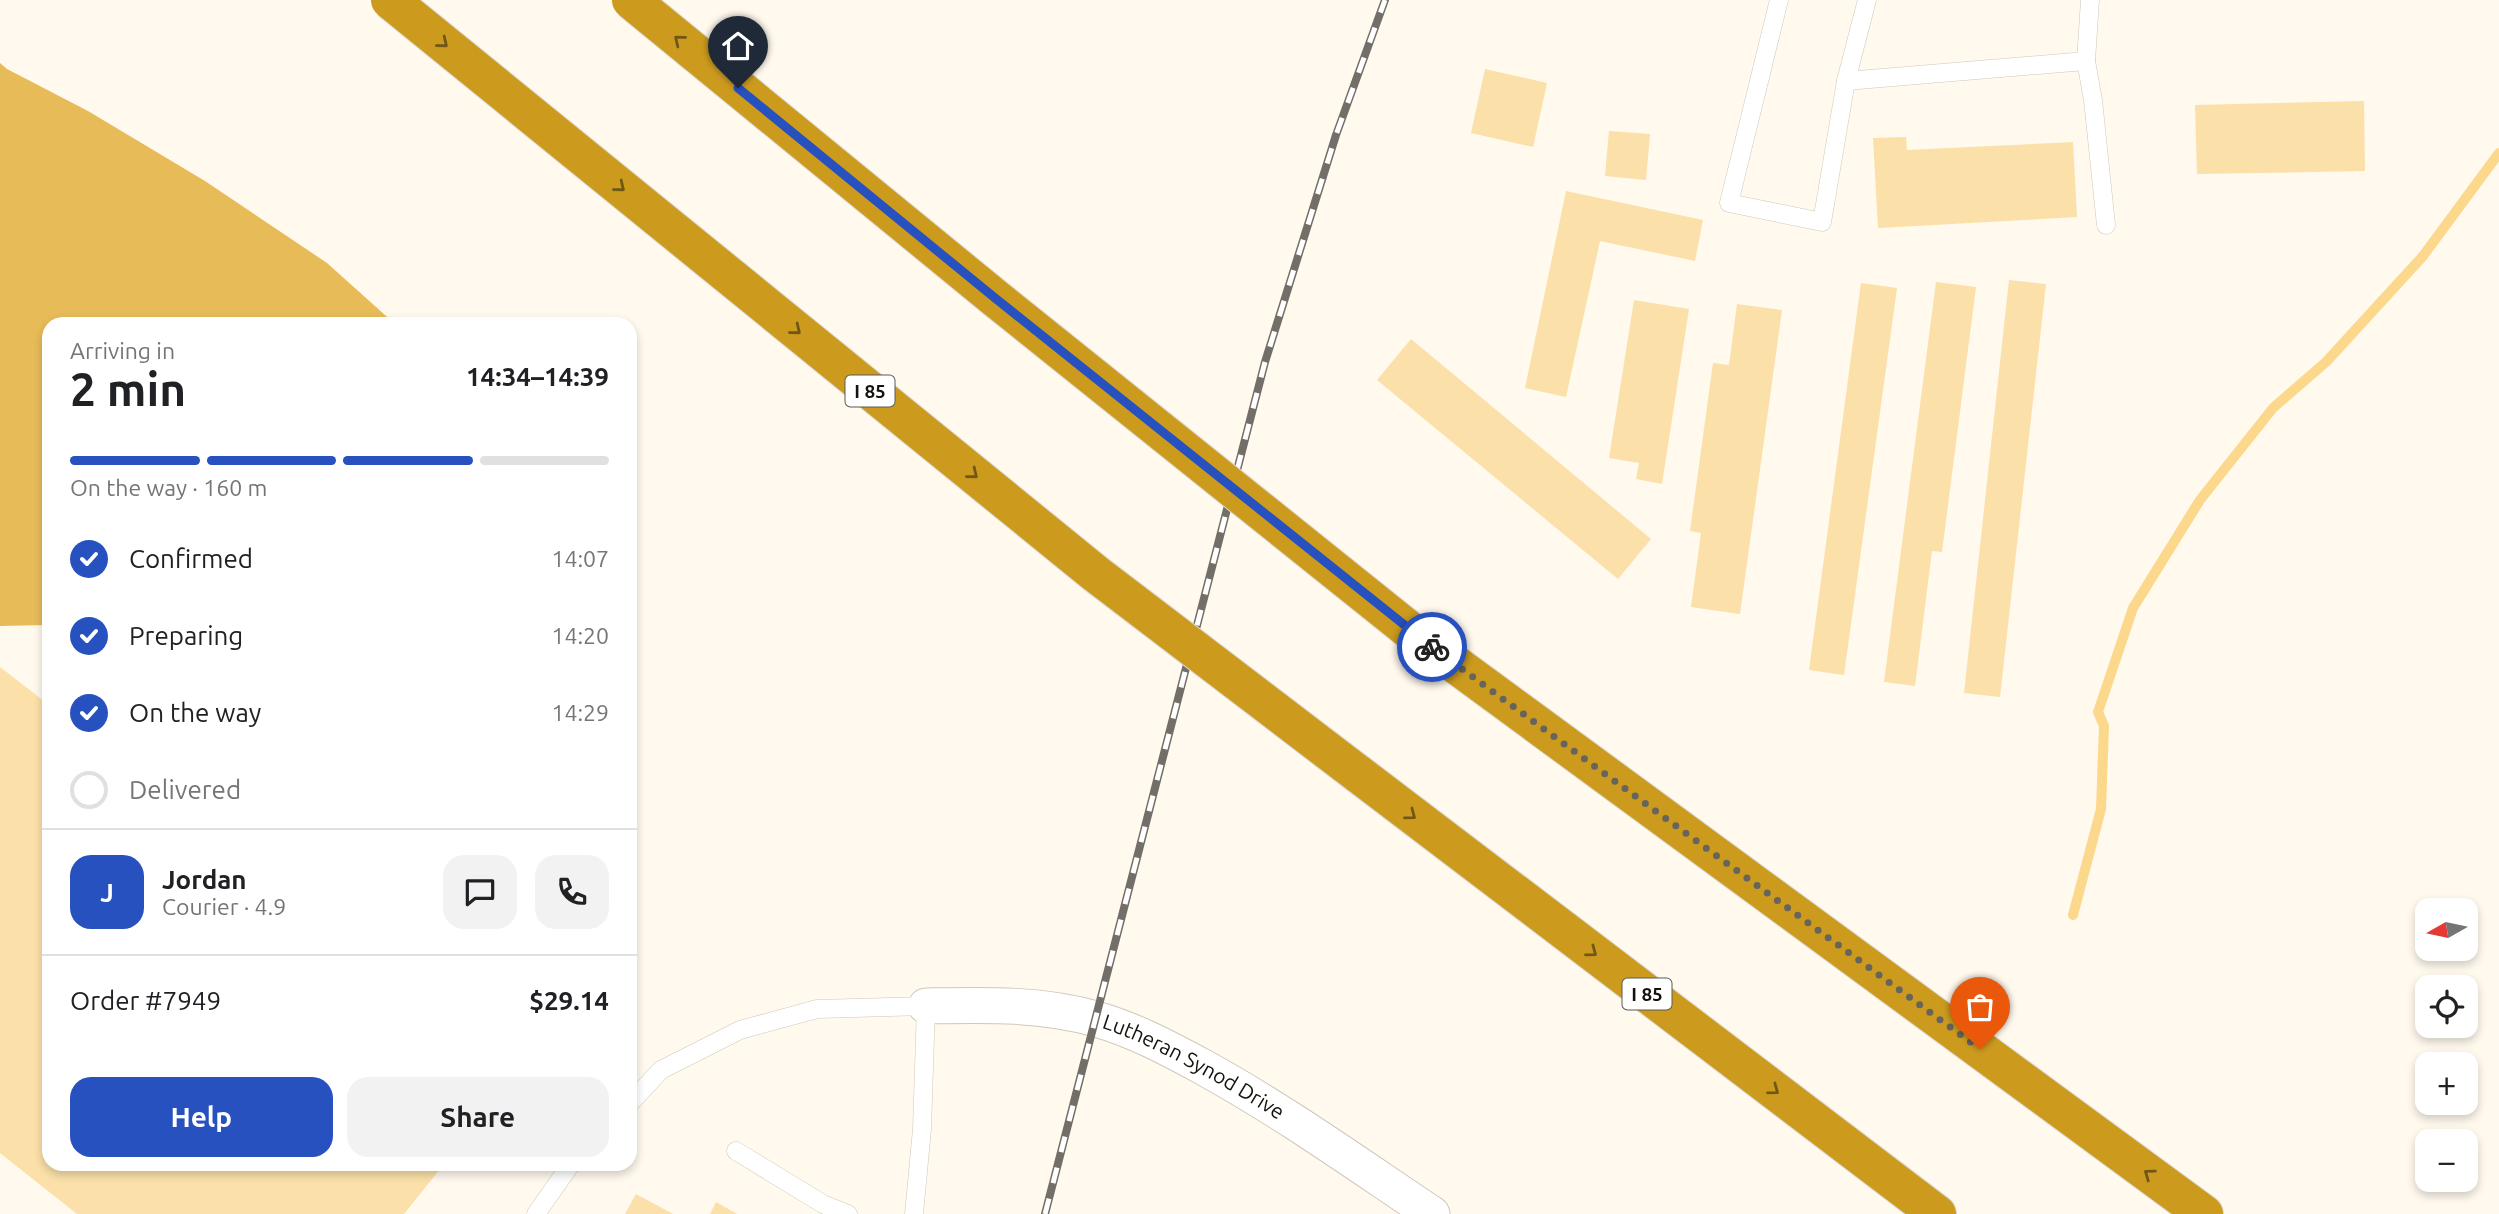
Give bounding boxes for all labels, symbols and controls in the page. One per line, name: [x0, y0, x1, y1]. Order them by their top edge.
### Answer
pin: [708, 16, 768, 88]
icon: home: [719, 27, 757, 65]
one-way arrow: [435, 35, 448, 47]
one-way arrow: [675, 36, 688, 48]
one-way arrow: [612, 178, 624, 191]
one-way arrow: [788, 322, 801, 334]
text: Arriving in: [70, 338, 175, 363]
text: 14:34–14:39: [466, 362, 609, 391]
text: 2 min: [70, 363, 186, 415]
road number: I 85: [846, 376, 894, 406]
one-way arrow: [965, 465, 977, 478]
text: On the way · 160 m: [70, 475, 267, 500]
icon: check: [70, 540, 108, 578]
text: Confirmed: [129, 544, 253, 573]
text: 14:07: [551, 546, 609, 571]
courier: [1397, 612, 1467, 682]
icon: check: [70, 617, 108, 655]
text: Preparing: [129, 621, 243, 650]
text: 14:20: [551, 623, 609, 648]
icon: bike: [1413, 628, 1451, 666]
icon: check: [70, 694, 108, 732]
text: On the way: [129, 698, 261, 727]
text: 14:29: [551, 700, 609, 725]
text: Delivered: [129, 775, 241, 804]
one-way arrow: [1403, 806, 1416, 819]
button: chat: [443, 855, 517, 929]
button: phone: [535, 855, 609, 929]
text: Jordan: [162, 865, 247, 894]
text: J: [100, 878, 114, 907]
text: Courier · 4.9: [162, 894, 286, 919]
north arrow: [2415, 898, 2478, 961]
map controls: [2415, 898, 2478, 1192]
one-way arrow: [1585, 944, 1597, 957]
button: locate: [2415, 975, 2478, 1038]
pin: [1950, 977, 2010, 1049]
road number: I 85: [1622, 978, 1672, 1010]
text: Order #7949: [70, 986, 221, 1015]
text: $29.14: [529, 986, 609, 1015]
icon: bag: [1961, 988, 1999, 1026]
street label: Lutheran Synod Drive: [1100, 1009, 1289, 1124]
button: +: [2415, 1052, 2478, 1115]
button: Help: [70, 1077, 333, 1157]
button: Share: [347, 1077, 609, 1157]
one-way arrow: [1766, 1081, 1778, 1094]
button: −: [2415, 1129, 2478, 1192]
one-way arrow: [2144, 1169, 2157, 1182]

